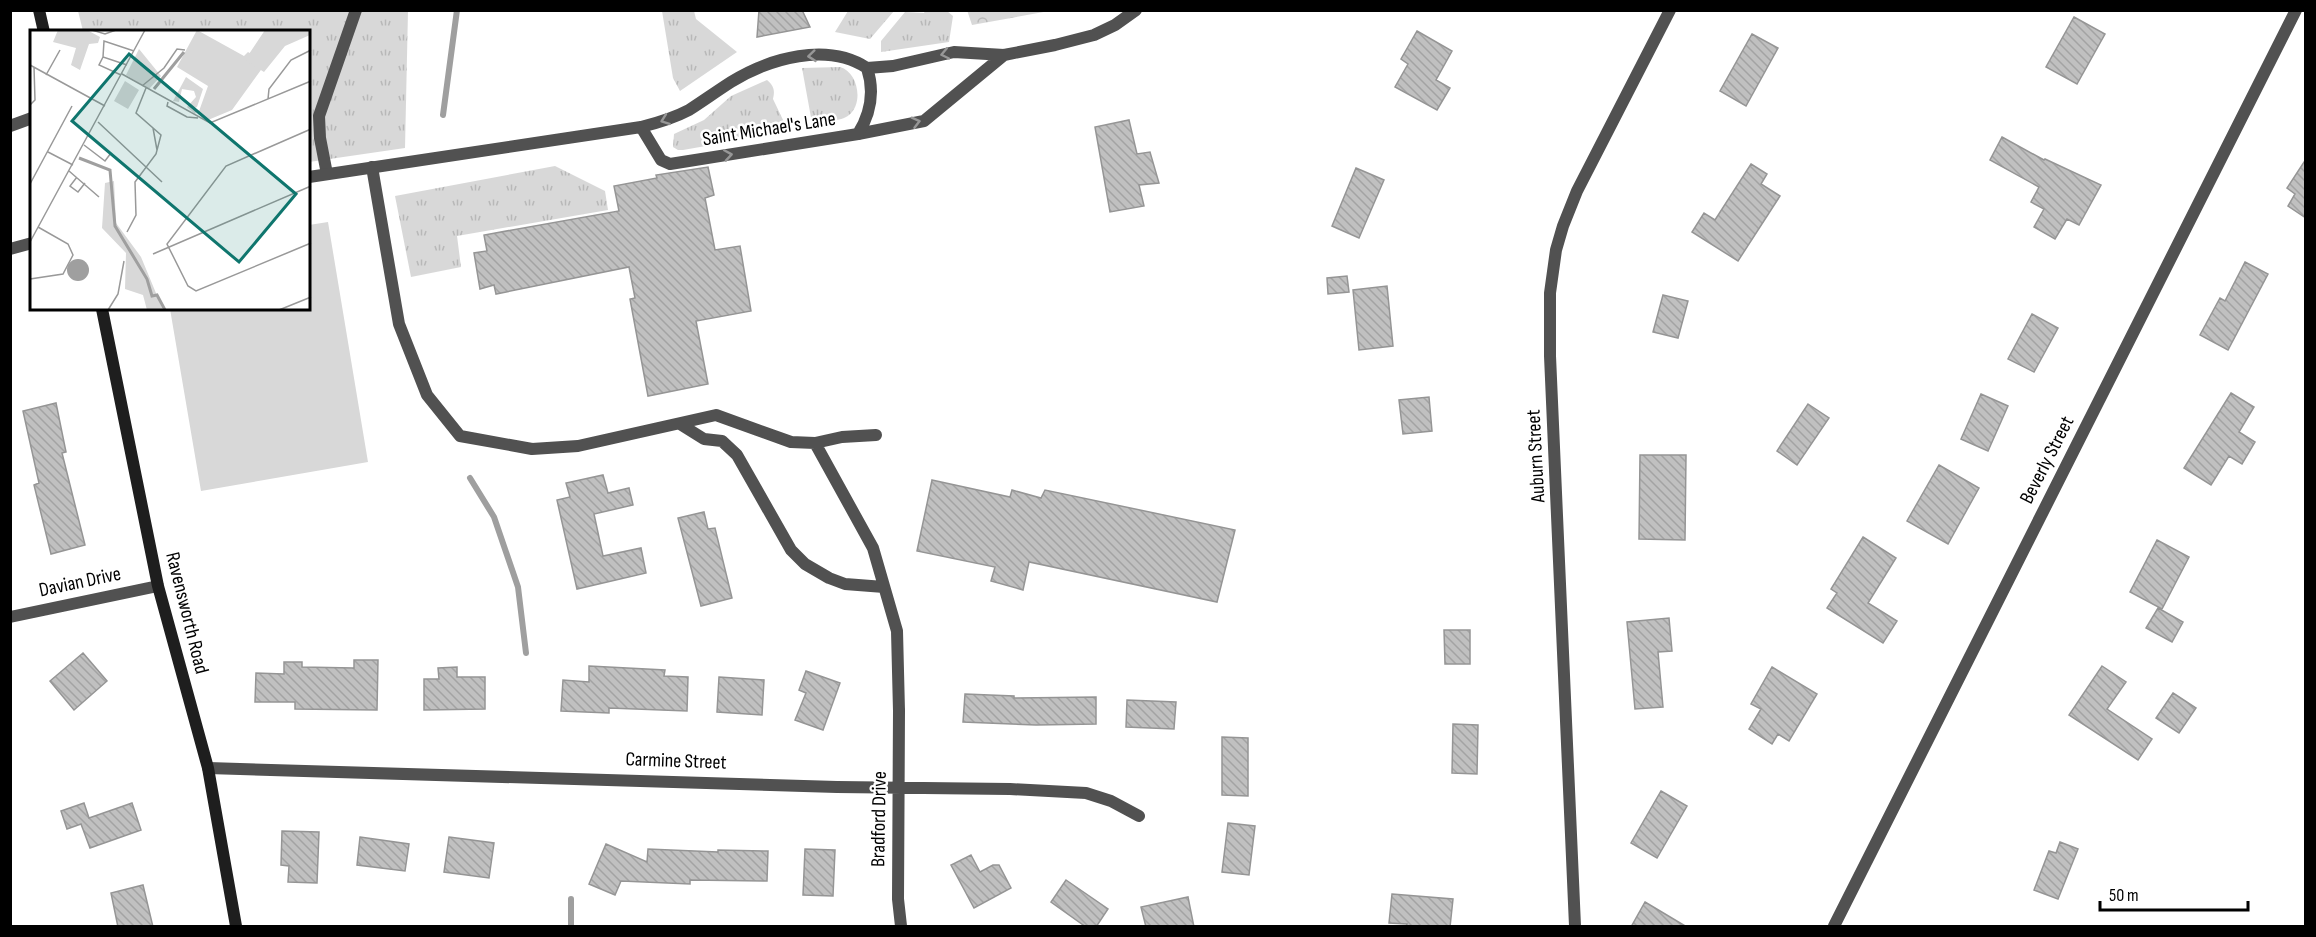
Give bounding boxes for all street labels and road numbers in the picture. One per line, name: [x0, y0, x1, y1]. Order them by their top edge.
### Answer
street label: Saint Michael's Lane: [701, 107, 837, 151]
street label: Auburn Street: [1522, 409, 1550, 504]
street label: Beverly Street: [2015, 412, 2079, 508]
street label: Ravensworth Road: [160, 550, 214, 676]
street label: Davian Drive: [37, 562, 123, 602]
street label: Carmine Street: [625, 747, 727, 775]
street label: Bradford Drive: [866, 771, 892, 867]

